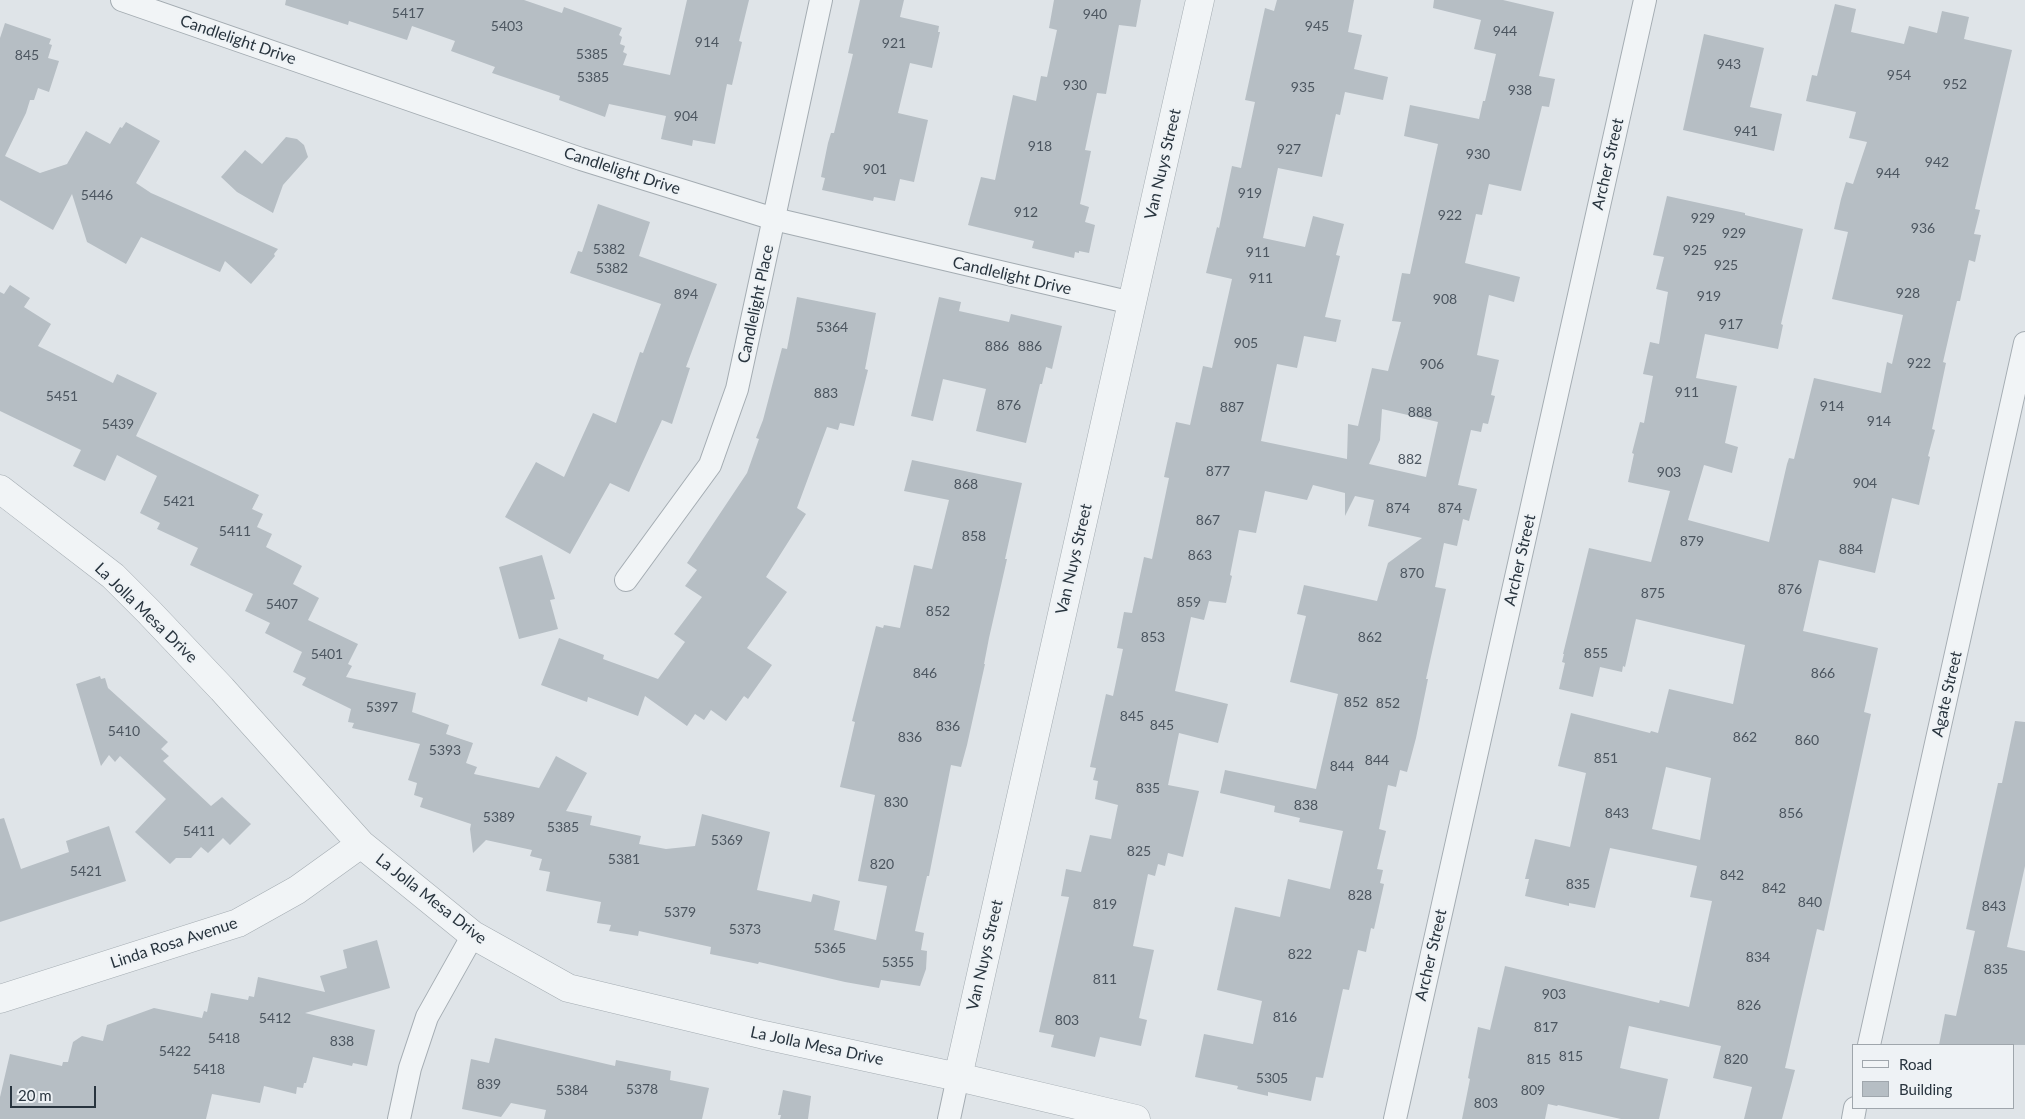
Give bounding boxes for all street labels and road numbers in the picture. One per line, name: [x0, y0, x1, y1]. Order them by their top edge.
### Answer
street label: Candlelight Drive: [177, 11, 299, 69]
street label: Van Nuys Street: [1141, 107, 1185, 221]
street label: Archer Street: [1588, 116, 1628, 212]
street label: Candlelight Drive: [561, 143, 683, 199]
street label: Candlelight Place: [734, 243, 778, 365]
street label: Candlelight Drive: [951, 253, 1073, 299]
street label: Van Nuys Street: [1052, 502, 1096, 616]
street label: Archer Street: [1500, 512, 1540, 608]
street label: La Jolla Mesa Drive: [91, 559, 201, 667]
street label: Agate Street: [1928, 649, 1966, 739]
street label: La Jolla Mesa Drive: [372, 850, 490, 948]
street label: Van Nuys Street: [963, 898, 1007, 1012]
street label: Archer Street: [1411, 907, 1451, 1003]
street label: Linda Rosa Avenue: [108, 913, 240, 973]
street label: La Jolla Mesa Drive: [749, 1023, 885, 1069]

